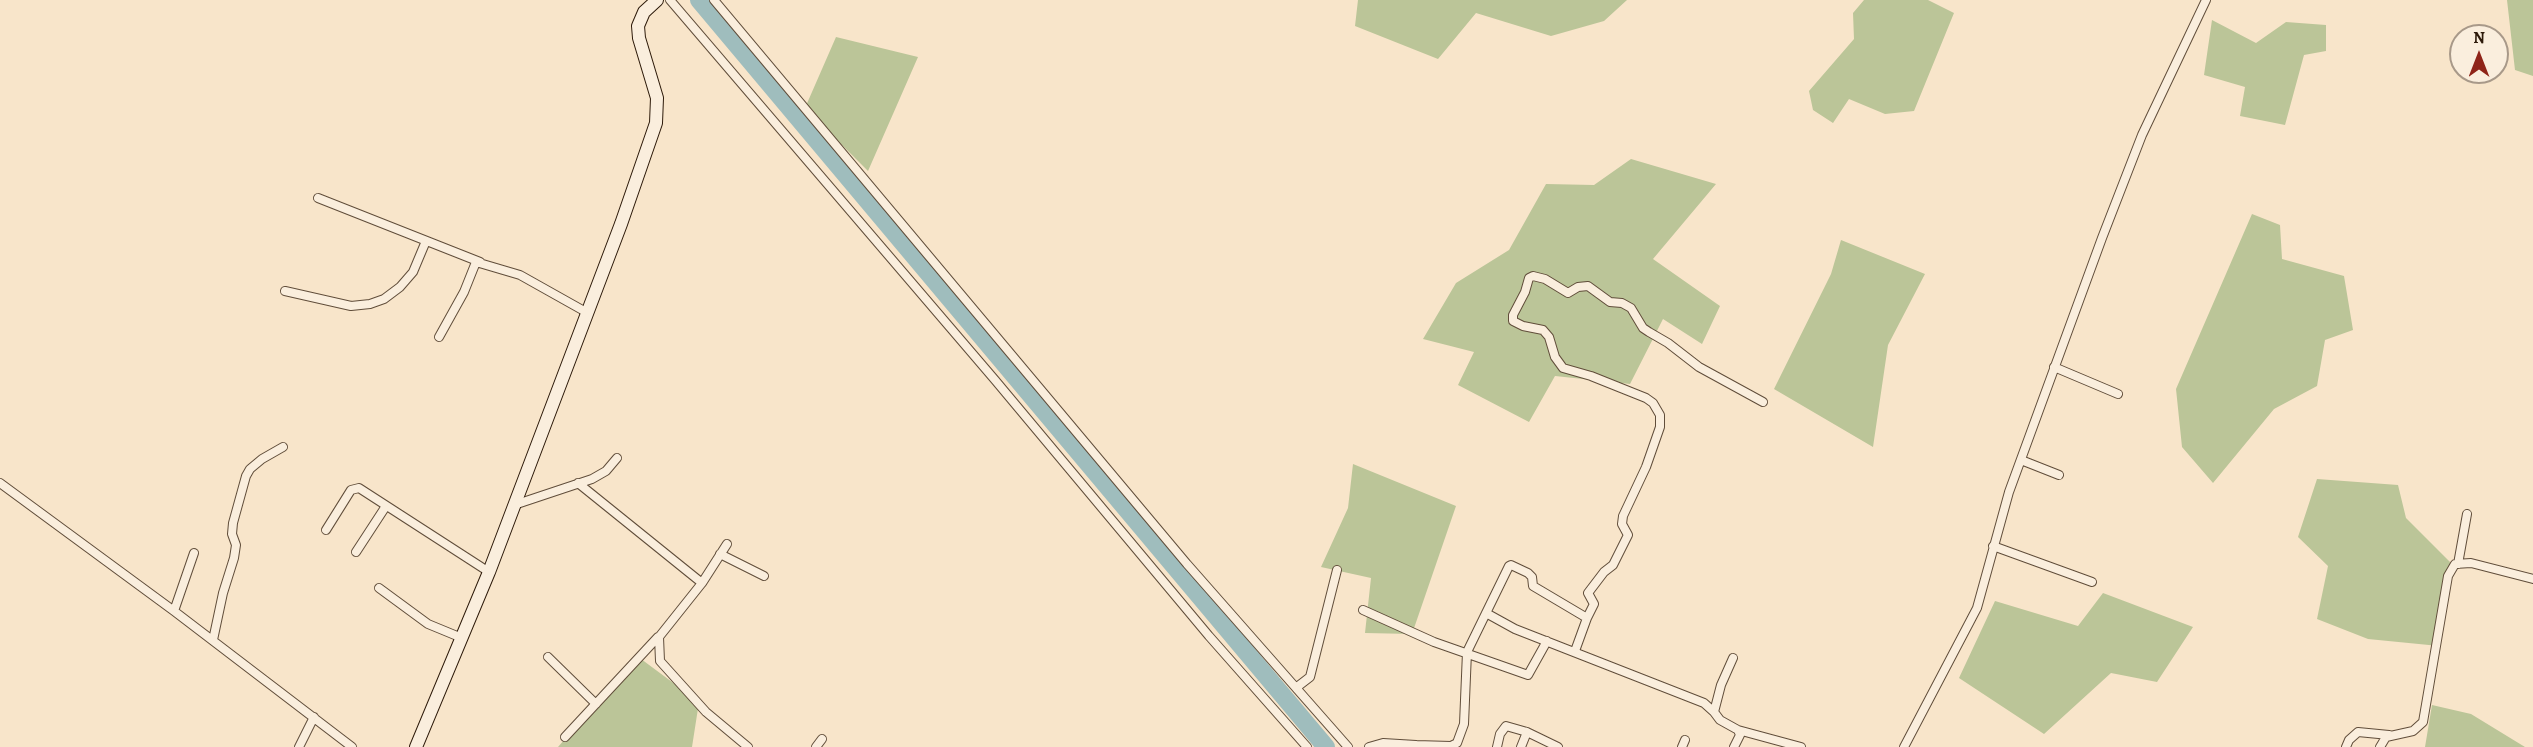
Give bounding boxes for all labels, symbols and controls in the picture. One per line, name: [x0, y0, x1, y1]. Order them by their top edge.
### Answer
north arrow: [2449, 24, 2509, 84]
text: N: [2473, 27, 2485, 49]

